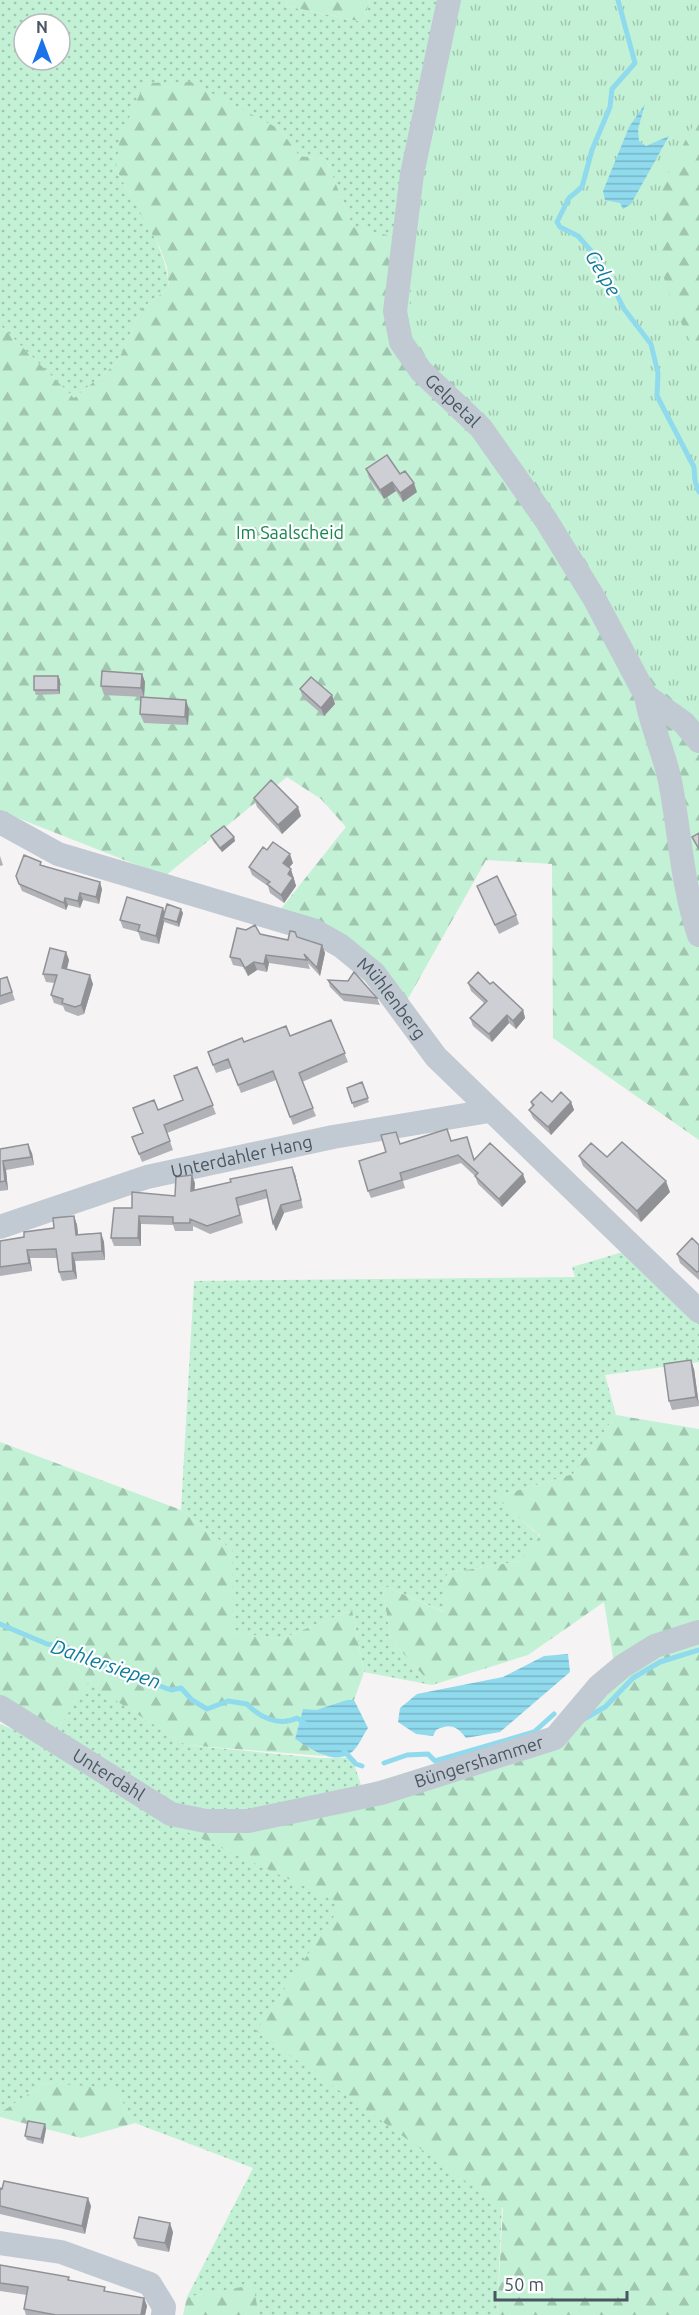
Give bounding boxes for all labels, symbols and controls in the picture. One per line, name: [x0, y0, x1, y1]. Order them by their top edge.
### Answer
north arrow: [12, 12, 72, 72]
text: N: [36, 18, 48, 36]
water label: Gelpe: [581, 246, 626, 300]
street label: Gelpetal: [421, 369, 485, 431]
park label: Im Saalscheid: [236, 522, 344, 542]
street label: Mühlenberg: [354, 953, 430, 1043]
street label: Unterdahler Hang: [169, 1131, 314, 1181]
water label: Dahlersiepen: [48, 1634, 164, 1693]
street label: Büngershammer: [412, 1731, 546, 1791]
street label: Unterdahl: [69, 1744, 149, 1804]
scale bar: [495, 2264, 627, 2302]
text: 50 m: [504, 2274, 544, 2294]

